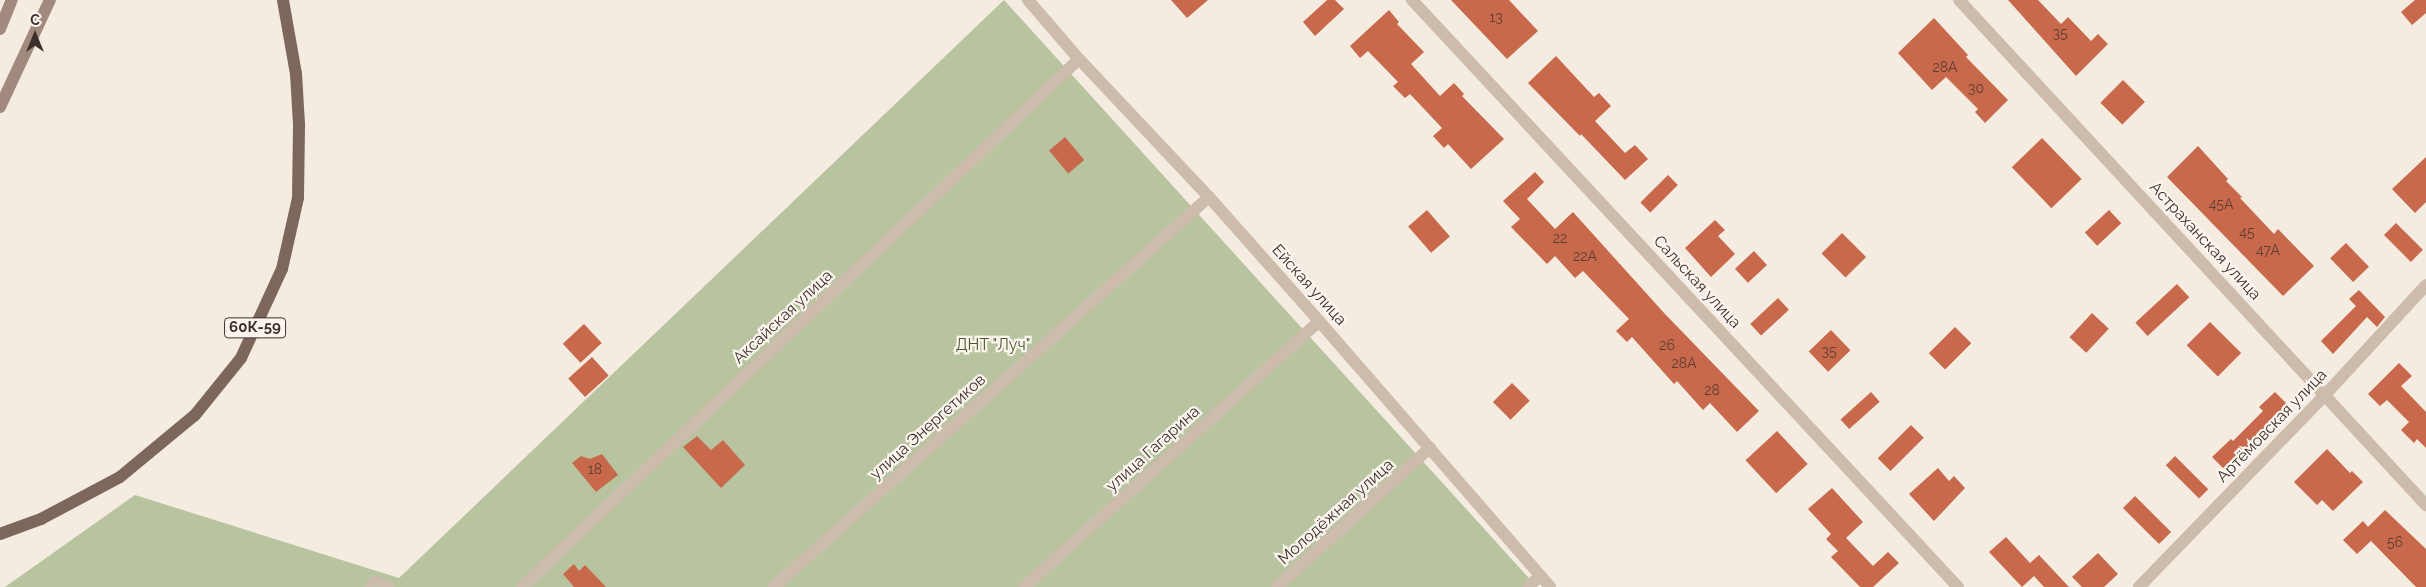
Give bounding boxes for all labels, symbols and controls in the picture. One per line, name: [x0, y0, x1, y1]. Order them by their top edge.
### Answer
house number: 13: [1489, 9, 1503, 25]
north arrow: [10, 10, 60, 60]
text: С: [30, 12, 40, 28]
house number: 35: [2052, 25, 2068, 41]
house number: 28А: [1933, 59, 1957, 75]
house number: 30: [1968, 80, 1984, 96]
street label: Астраханская улица: [2145, 178, 2265, 304]
house number: 45А: [2209, 196, 2233, 212]
house number: 45: [2239, 224, 2255, 240]
house number: 22: [1553, 230, 1567, 246]
street label: Сальская улица: [1649, 232, 1745, 332]
street label: Ейская улица: [1268, 240, 1350, 330]
house number: 47А: [2256, 242, 2280, 258]
house number: 22А: [1573, 248, 1597, 264]
street label: Аксайская улица: [729, 266, 837, 368]
road number: 60К-59: [224, 316, 286, 340]
park label: ДНТ "Луч": [955, 335, 1031, 355]
house number: 26: [1659, 337, 1675, 353]
house number: 35: [1821, 343, 1837, 359]
house number: 28А: [1672, 355, 1696, 371]
street label: Артёмовская улица: [2213, 365, 2331, 487]
street label: улица Энергетиков: [866, 370, 990, 484]
house number: 28: [1704, 382, 1720, 398]
street label: улица Гагарина: [1102, 402, 1204, 496]
street label: Молодёжная улица: [1274, 455, 1398, 569]
house number: 18: [588, 461, 602, 477]
house number: 56: [2387, 534, 2403, 550]

